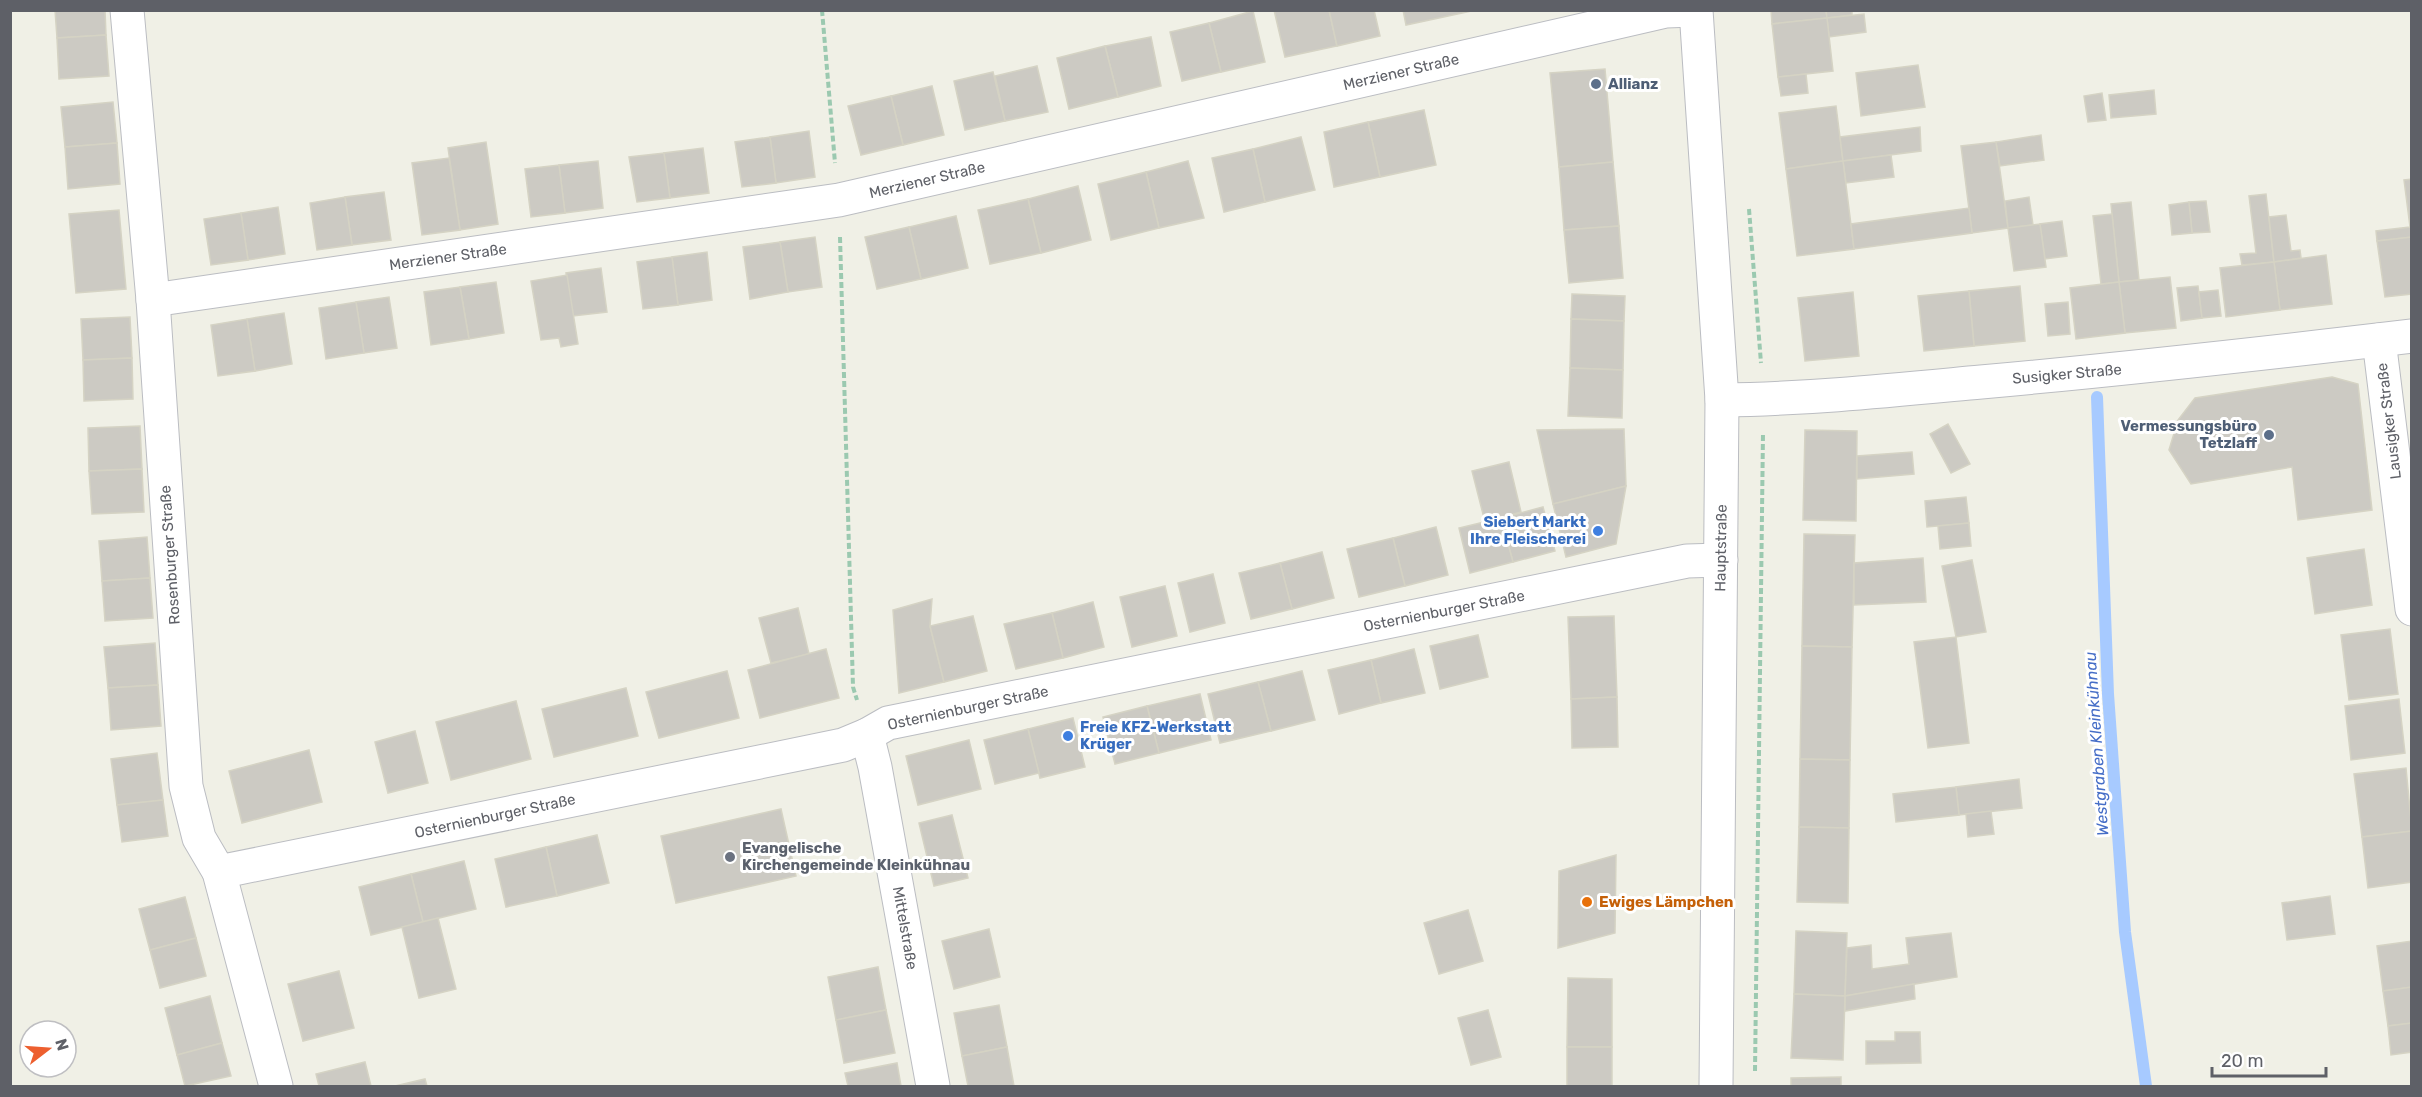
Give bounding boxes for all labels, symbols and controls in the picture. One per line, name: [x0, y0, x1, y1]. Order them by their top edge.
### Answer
street label: Merziener Straße: [1341, 50, 1461, 94]
place label: Allianz: [1608, 75, 1658, 93]
marker: Allianz: [1589, 77, 1603, 91]
street label: Merziener Straße: [867, 158, 987, 202]
street label: Merziener Straße: [388, 240, 508, 274]
street label: Susigker Straße: [2012, 360, 2122, 388]
street label: Lausigker Straße: [2373, 362, 2405, 480]
place label: Vermessungsbüro Tetzlaff: [2120, 417, 2258, 452]
marker: Vermessungsbüro Tetzlaff: [2262, 428, 2276, 442]
street label: Rosenburger Straße: [156, 485, 184, 625]
street label: Hauptstraße: [1711, 504, 1731, 592]
place label: Siebert Markt Ihre Fleischerei: [1470, 513, 1586, 548]
marker: Siebert Markt Ihre Fleischerei: [1591, 524, 1605, 538]
street label: Osternienburger Straße: [1362, 587, 1526, 635]
water label: Westgraben Kleinkühnau: [2081, 651, 2112, 837]
street label: Osternienburger Straße: [886, 682, 1050, 734]
place label: Freie KFZ-Werkstatt Krüger: [1080, 718, 1231, 753]
marker: Freie KFZ-Werkstatt Krüger: [1061, 729, 1075, 743]
street label: Osternienburger Straße: [413, 790, 577, 842]
place label: Evangelische Kirchengemeinde Kleinkühnau: [742, 839, 970, 874]
marker: Evangelische Kirchengemeinde Kleinkühnau: [723, 850, 737, 864]
street label: Mittelstraße: [889, 885, 921, 971]
place label: Ewiges Lämpchen: [1599, 893, 1733, 911]
marker: Ewiges Lämpchen: [1580, 895, 1594, 909]
north arrow: [18, 1019, 78, 1079]
text: N: [51, 1036, 73, 1053]
scale bar: [2212, 1040, 2326, 1078]
text: 20 m: [2221, 1050, 2263, 1072]

